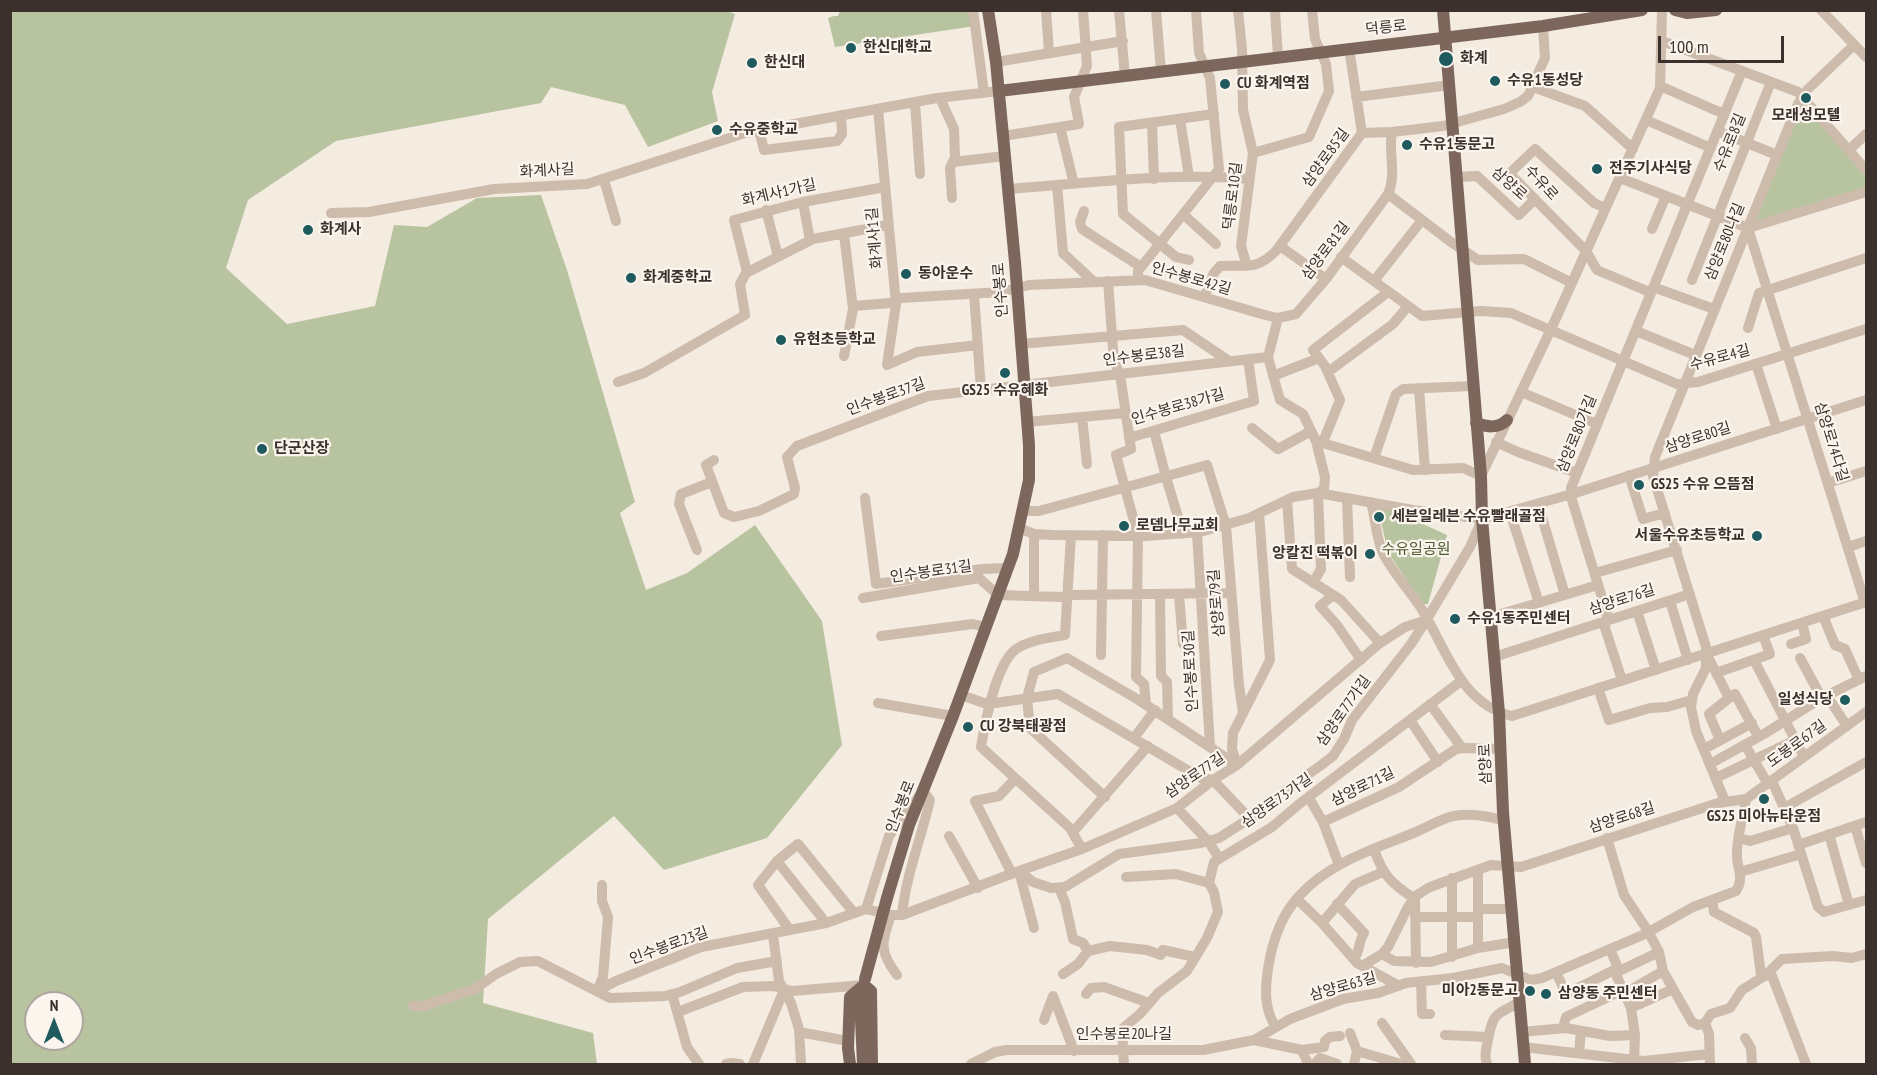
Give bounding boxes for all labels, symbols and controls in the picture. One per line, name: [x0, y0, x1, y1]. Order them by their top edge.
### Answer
street label: 덕릉로: [1364, 17, 1408, 39]
scale bar: [1661, 24, 1787, 62]
text: 100 m: [1669, 35, 1709, 58]
place label: 한신대학교: [863, 39, 932, 57]
marker: 한신대학교: [844, 41, 858, 55]
marker: 화계: [1437, 50, 1455, 68]
place label: 화계: [1460, 50, 1488, 68]
place label: 한신대: [764, 54, 805, 72]
marker: 한신대: [745, 56, 759, 70]
place label: 수유1동성당: [1507, 72, 1583, 90]
marker: 수유1동성당: [1488, 74, 1502, 88]
place label: CU 화계역점: [1237, 75, 1310, 93]
marker: CU 화계역점: [1218, 77, 1232, 91]
marker: 모래성모텔: [1799, 91, 1813, 105]
place label: 모래성모텔: [1772, 107, 1840, 125]
street label: 수유로8길: [1710, 111, 1750, 175]
place label: 수유중학교: [729, 121, 798, 139]
marker: 수유중학교: [710, 123, 724, 137]
street label: 삼양로85길: [1299, 125, 1353, 191]
place label: 수유1동문고: [1419, 136, 1495, 154]
marker: 수유1동문고: [1400, 138, 1414, 152]
place label: 전주기사식당: [1609, 160, 1692, 178]
street label: 화계사길: [519, 161, 575, 181]
street label: 덕릉로10길: [1220, 161, 1246, 231]
street label: 수유로: [1520, 162, 1562, 204]
marker: 전주기사식당: [1590, 162, 1604, 176]
street label: 삼양로: [1488, 163, 1530, 205]
street label: 화계사1가길: [740, 176, 818, 210]
street label: 삼양로80나길: [1701, 200, 1749, 284]
street label: 화계사1길: [863, 206, 887, 270]
street label: 삼양로81길: [1298, 218, 1354, 284]
place label: 화계사: [320, 221, 361, 239]
marker: 화계사: [301, 223, 315, 237]
street label: 인수봉로42길: [1149, 259, 1233, 299]
street label: 인수봉로: [990, 262, 1012, 318]
place label: 동아운수: [918, 265, 973, 283]
marker: 동아운수: [899, 267, 913, 281]
place label: 화계중학교: [643, 269, 712, 287]
marker: 화계중학교: [624, 271, 638, 285]
place label: 유현초등학교: [793, 331, 876, 349]
marker: 유현초등학교: [774, 333, 788, 347]
street label: 수유로4길: [1688, 341, 1752, 375]
street label: 인수봉로38길: [1102, 342, 1186, 370]
marker: GS25 수유혜화: [998, 366, 1012, 380]
street label: 인수봉로37길: [844, 374, 928, 420]
place label: GS25 수유혜화: [962, 382, 1048, 400]
street label: 인수봉로38가길: [1129, 385, 1227, 429]
street label: 삼양로80가길: [1553, 392, 1601, 476]
street label: 삼양로74다길: [1810, 400, 1852, 484]
street label: 삼양로80길: [1663, 419, 1733, 457]
place label: 단군산장: [274, 440, 329, 458]
marker: 단군산장: [255, 442, 269, 456]
place label: GS25 수유 으뜸점: [1651, 476, 1755, 494]
marker: GS25 수유 으뜸점: [1632, 478, 1646, 492]
place label: 세븐일레븐 수유빨래골점: [1391, 508, 1546, 526]
marker: 세븐일레븐 수유빨래골점: [1372, 510, 1386, 524]
place label: 로뎀나무교회: [1136, 517, 1219, 535]
marker: 로뎀나무교회: [1117, 519, 1131, 533]
place label: 서울수유초등학교: [1635, 527, 1745, 545]
marker: 서울수유초등학교: [1750, 529, 1764, 543]
park label: 수유일공원: [1382, 541, 1450, 559]
place label: 앙칼진 떡볶이: [1272, 545, 1358, 563]
marker: 앙칼진 떡볶이: [1363, 547, 1377, 561]
street label: 인수봉로31길: [889, 557, 973, 587]
street label: 삼양로79길: [1205, 568, 1229, 638]
street label: 삼양로76길: [1587, 581, 1657, 619]
place label: 수유1동주민센터: [1467, 610, 1571, 628]
marker: 수유1동주민센터: [1448, 612, 1462, 626]
street label: 인수봉로30길: [1180, 629, 1202, 713]
street label: 삼양로77가길: [1313, 672, 1375, 750]
place label: 일성식당: [1778, 691, 1833, 709]
marker: 일성식당: [1838, 693, 1852, 707]
street label: 도봉로67길: [1764, 717, 1830, 771]
place label: CU 강북태광점: [980, 718, 1067, 736]
marker: CU 강북태광점: [961, 720, 975, 734]
street label: 삼양로: [1476, 743, 1496, 785]
street label: 삼양로77길: [1161, 749, 1229, 803]
street label: 삼양로71길: [1328, 764, 1398, 810]
street label: 삼양로73가길: [1238, 770, 1316, 832]
street label: 인수봉로: [883, 778, 919, 836]
marker: GS25 미아뉴타운점: [1757, 792, 1771, 806]
street label: 삼양로68길: [1587, 799, 1657, 837]
place label: GS25 미아뉴타운점: [1707, 808, 1821, 826]
street label: 인수봉로23길: [627, 923, 711, 969]
street label: 삼양로63길: [1307, 969, 1379, 1005]
place label: 미아2동문고: [1442, 982, 1518, 1000]
marker: 미아2동문고: [1523, 984, 1537, 998]
place label: 삼양동 주민센터: [1558, 985, 1658, 1003]
marker: 삼양동 주민센터: [1539, 987, 1553, 1001]
north arrow: [24, 991, 84, 1051]
text: N: [50, 995, 58, 1015]
street label: 인수봉로20나길: [1076, 1026, 1172, 1044]

